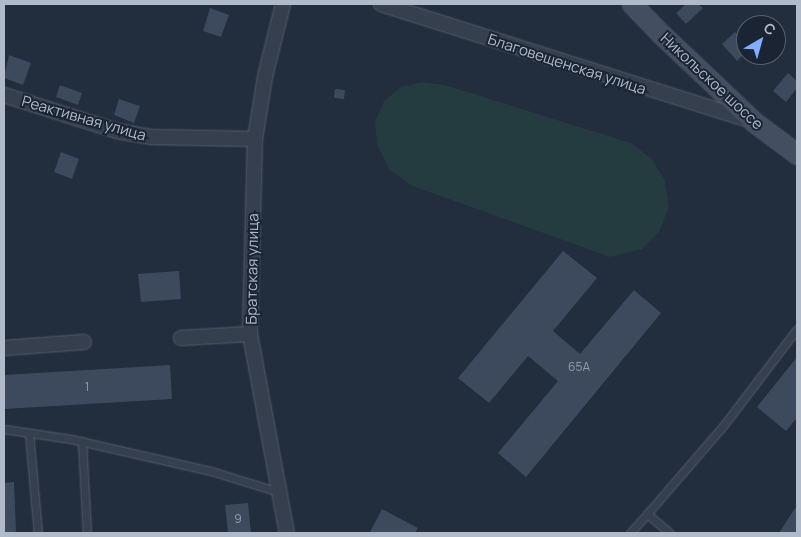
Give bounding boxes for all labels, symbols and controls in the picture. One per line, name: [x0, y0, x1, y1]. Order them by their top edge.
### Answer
north arrow: [736, 15, 786, 65]
text: С: [760, 18, 780, 39]
street label: Никольское шоссе: [657, 29, 767, 133]
street label: Благовещенская улица: [486, 30, 648, 98]
street label: Реактивная улица: [20, 92, 148, 144]
street label: Братская улица: [242, 213, 262, 325]
house number: 65А: [568, 360, 590, 374]
house number: 1: [85, 380, 89, 394]
house number: 9: [234, 512, 242, 526]

